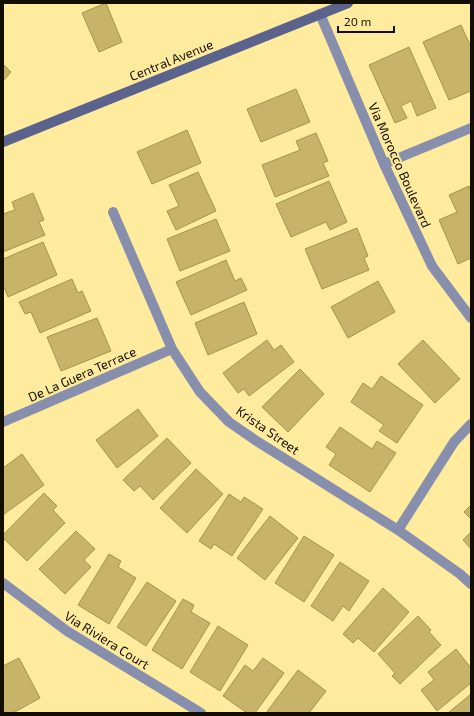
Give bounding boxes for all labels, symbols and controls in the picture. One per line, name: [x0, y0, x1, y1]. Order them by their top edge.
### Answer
scale bar: [338, 8, 394, 34]
text: 20 m: [344, 14, 371, 28]
street label: Central Avenue: [127, 36, 215, 84]
street label: Via Morocco Boulevard: [365, 100, 435, 230]
street label: De La Guera Terrace: [25, 343, 139, 405]
street label: Krista Street: [233, 402, 303, 458]
street label: Via Riviera Court: [62, 607, 152, 673]

